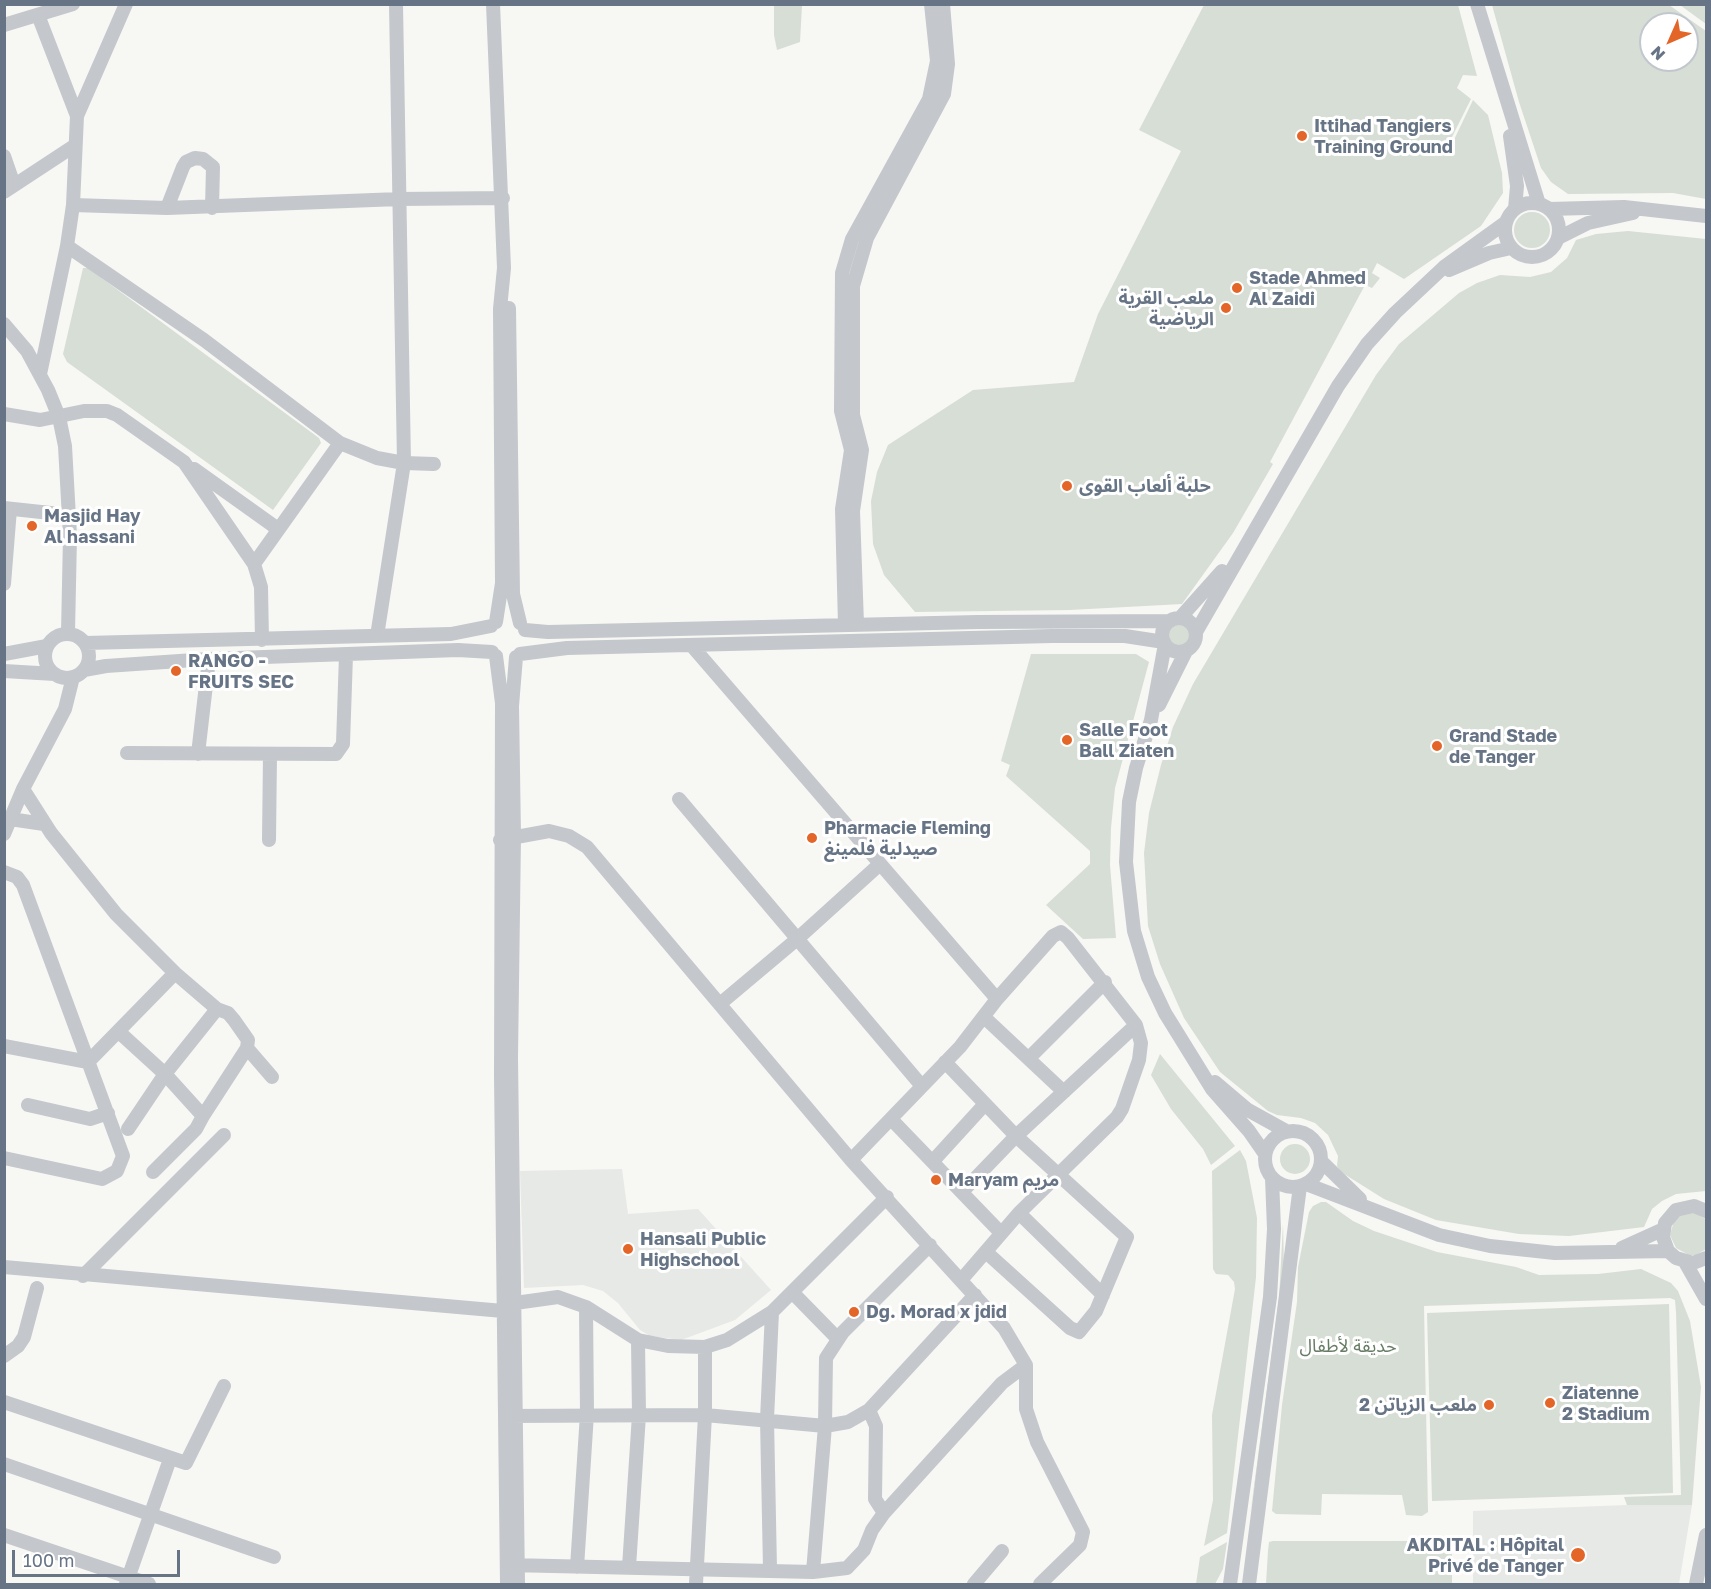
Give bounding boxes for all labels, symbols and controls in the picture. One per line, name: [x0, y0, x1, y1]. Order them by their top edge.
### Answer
north arrow: [1639, 12, 1699, 72]
text: N: [1646, 42, 1669, 65]
place label: Ittihad Tangiers Training Ground: [1314, 115, 1453, 158]
marker: Ittihad Tangiers Training Ground: [1295, 129, 1309, 143]
place label: Stade Ahmed Al Zaidi: [1249, 267, 1366, 310]
marker: Stade Ahmed Al Zaidi: [1230, 281, 1244, 295]
place label: ملعب القرية الرياضية: [1119, 287, 1214, 330]
marker: ملعب القرية الرياضية: [1219, 301, 1233, 315]
place label: حلبة ألعاب القوى: [1079, 475, 1211, 497]
marker: حلبة ألعاب القوى: [1060, 479, 1074, 493]
place label: Masjid Hay Al hassani: [44, 505, 141, 548]
marker: Masjid Hay Al hassani: [25, 519, 39, 533]
place label: RANGO - FRUITS SEC: [188, 650, 294, 692]
marker: RANGO - FRUITS SEC: [169, 664, 183, 678]
place label: Salle Foot Ball Ziaten: [1079, 719, 1174, 762]
place label: Grand Stade de Tanger: [1449, 725, 1557, 768]
marker: Salle Foot Ball Ziaten: [1060, 733, 1074, 747]
marker: Grand Stade de Tanger: [1430, 739, 1444, 753]
place label: Pharmacie Fleming صيدلية فلمينغ: [824, 817, 991, 860]
marker: Pharmacie Fleming صيدلية فلمينغ: [805, 831, 819, 845]
place label: Maryam مريم: [948, 1169, 1059, 1191]
marker: Maryam مريم: [929, 1173, 943, 1187]
place label: Hansali Public Highschool: [640, 1228, 766, 1270]
marker: Hansali Public Highschool: [621, 1242, 635, 1256]
place label: Dg. Morad x jdid: [866, 1301, 1007, 1323]
marker: Dg. Morad x jdid: [847, 1305, 861, 1319]
park label: حديقة لأطفال: [1299, 1335, 1397, 1357]
place label: Ziatenne 2 Stadium: [1562, 1382, 1649, 1424]
place label: ملعب الزياتن 2: [1359, 1394, 1477, 1416]
marker: Ziatenne 2 Stadium: [1543, 1396, 1557, 1410]
marker: ملعب الزياتن 2: [1482, 1398, 1496, 1412]
place label: AKDITAL : Hôpital Privé de Tanger: [1407, 1534, 1564, 1576]
scale bar: [15, 1538, 183, 1576]
marker: AKDITAL : Hôpital Privé de Tanger: [1569, 1546, 1587, 1564]
text: 100 m: [23, 1549, 74, 1571]

